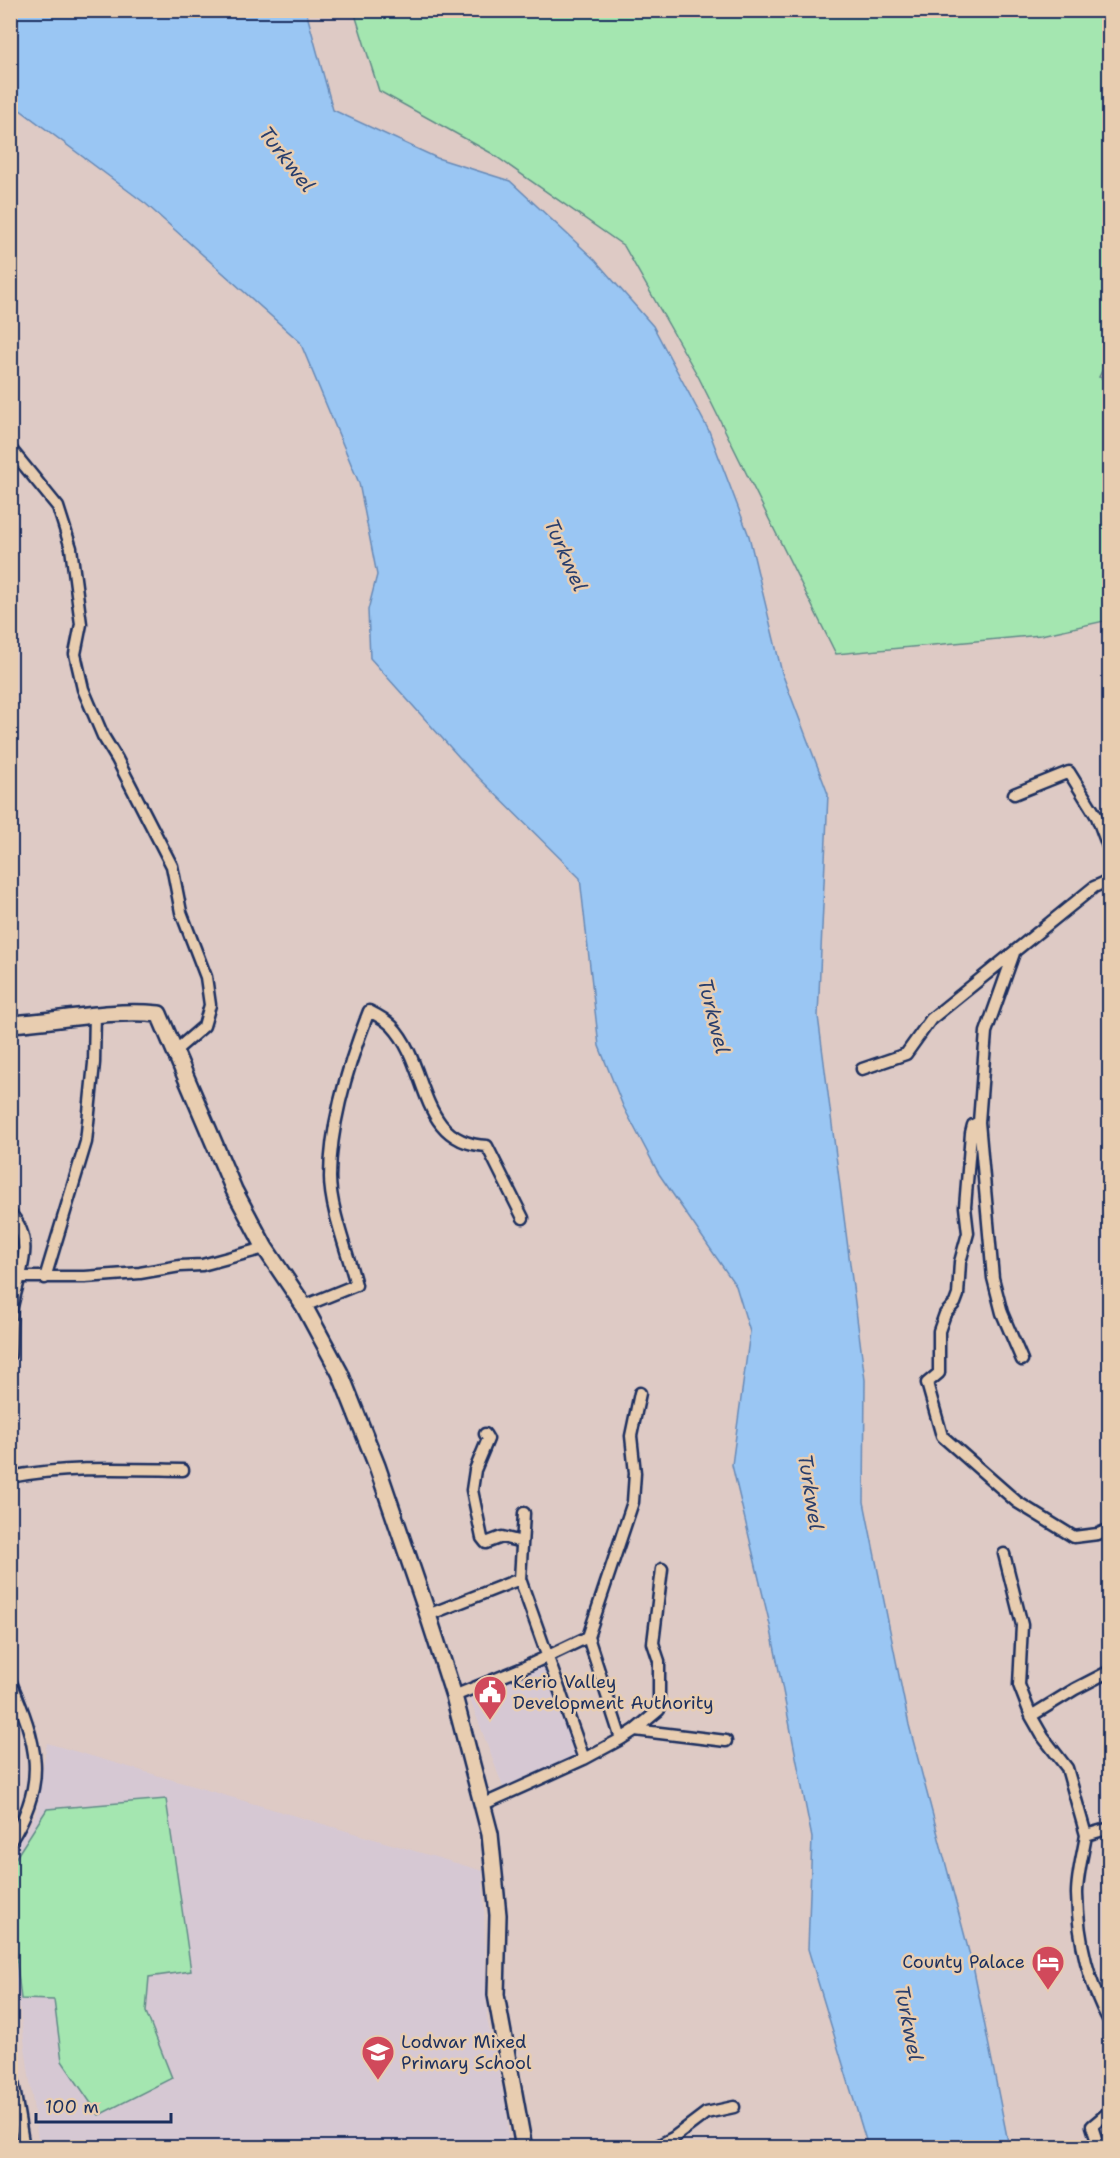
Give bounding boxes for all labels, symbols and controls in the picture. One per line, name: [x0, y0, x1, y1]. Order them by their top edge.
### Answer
water label: Turkwel: [253, 121, 321, 197]
water label: Turkwel: [539, 515, 593, 595]
water label: Turkwel: [692, 976, 736, 1056]
water label: Turkwel: [792, 1452, 830, 1532]
place label: Kerio Valley Development Authority: [513, 1670, 714, 1715]
public building icon: Kerio Valley Development Authority: [472, 1674, 508, 1721]
hotel icon: County Palace: [1030, 1944, 1066, 1991]
place label: County Palace: [902, 1950, 1025, 1974]
water label: Turkwel: [889, 1983, 929, 2063]
place label: Lodwar Mixed Primary School: [401, 2030, 532, 2075]
school or university icon: Lodwar Mixed Primary School: [360, 2034, 396, 2081]
scale bar: [36, 2086, 171, 2124]
text: 100 m: [45, 2095, 99, 2119]

